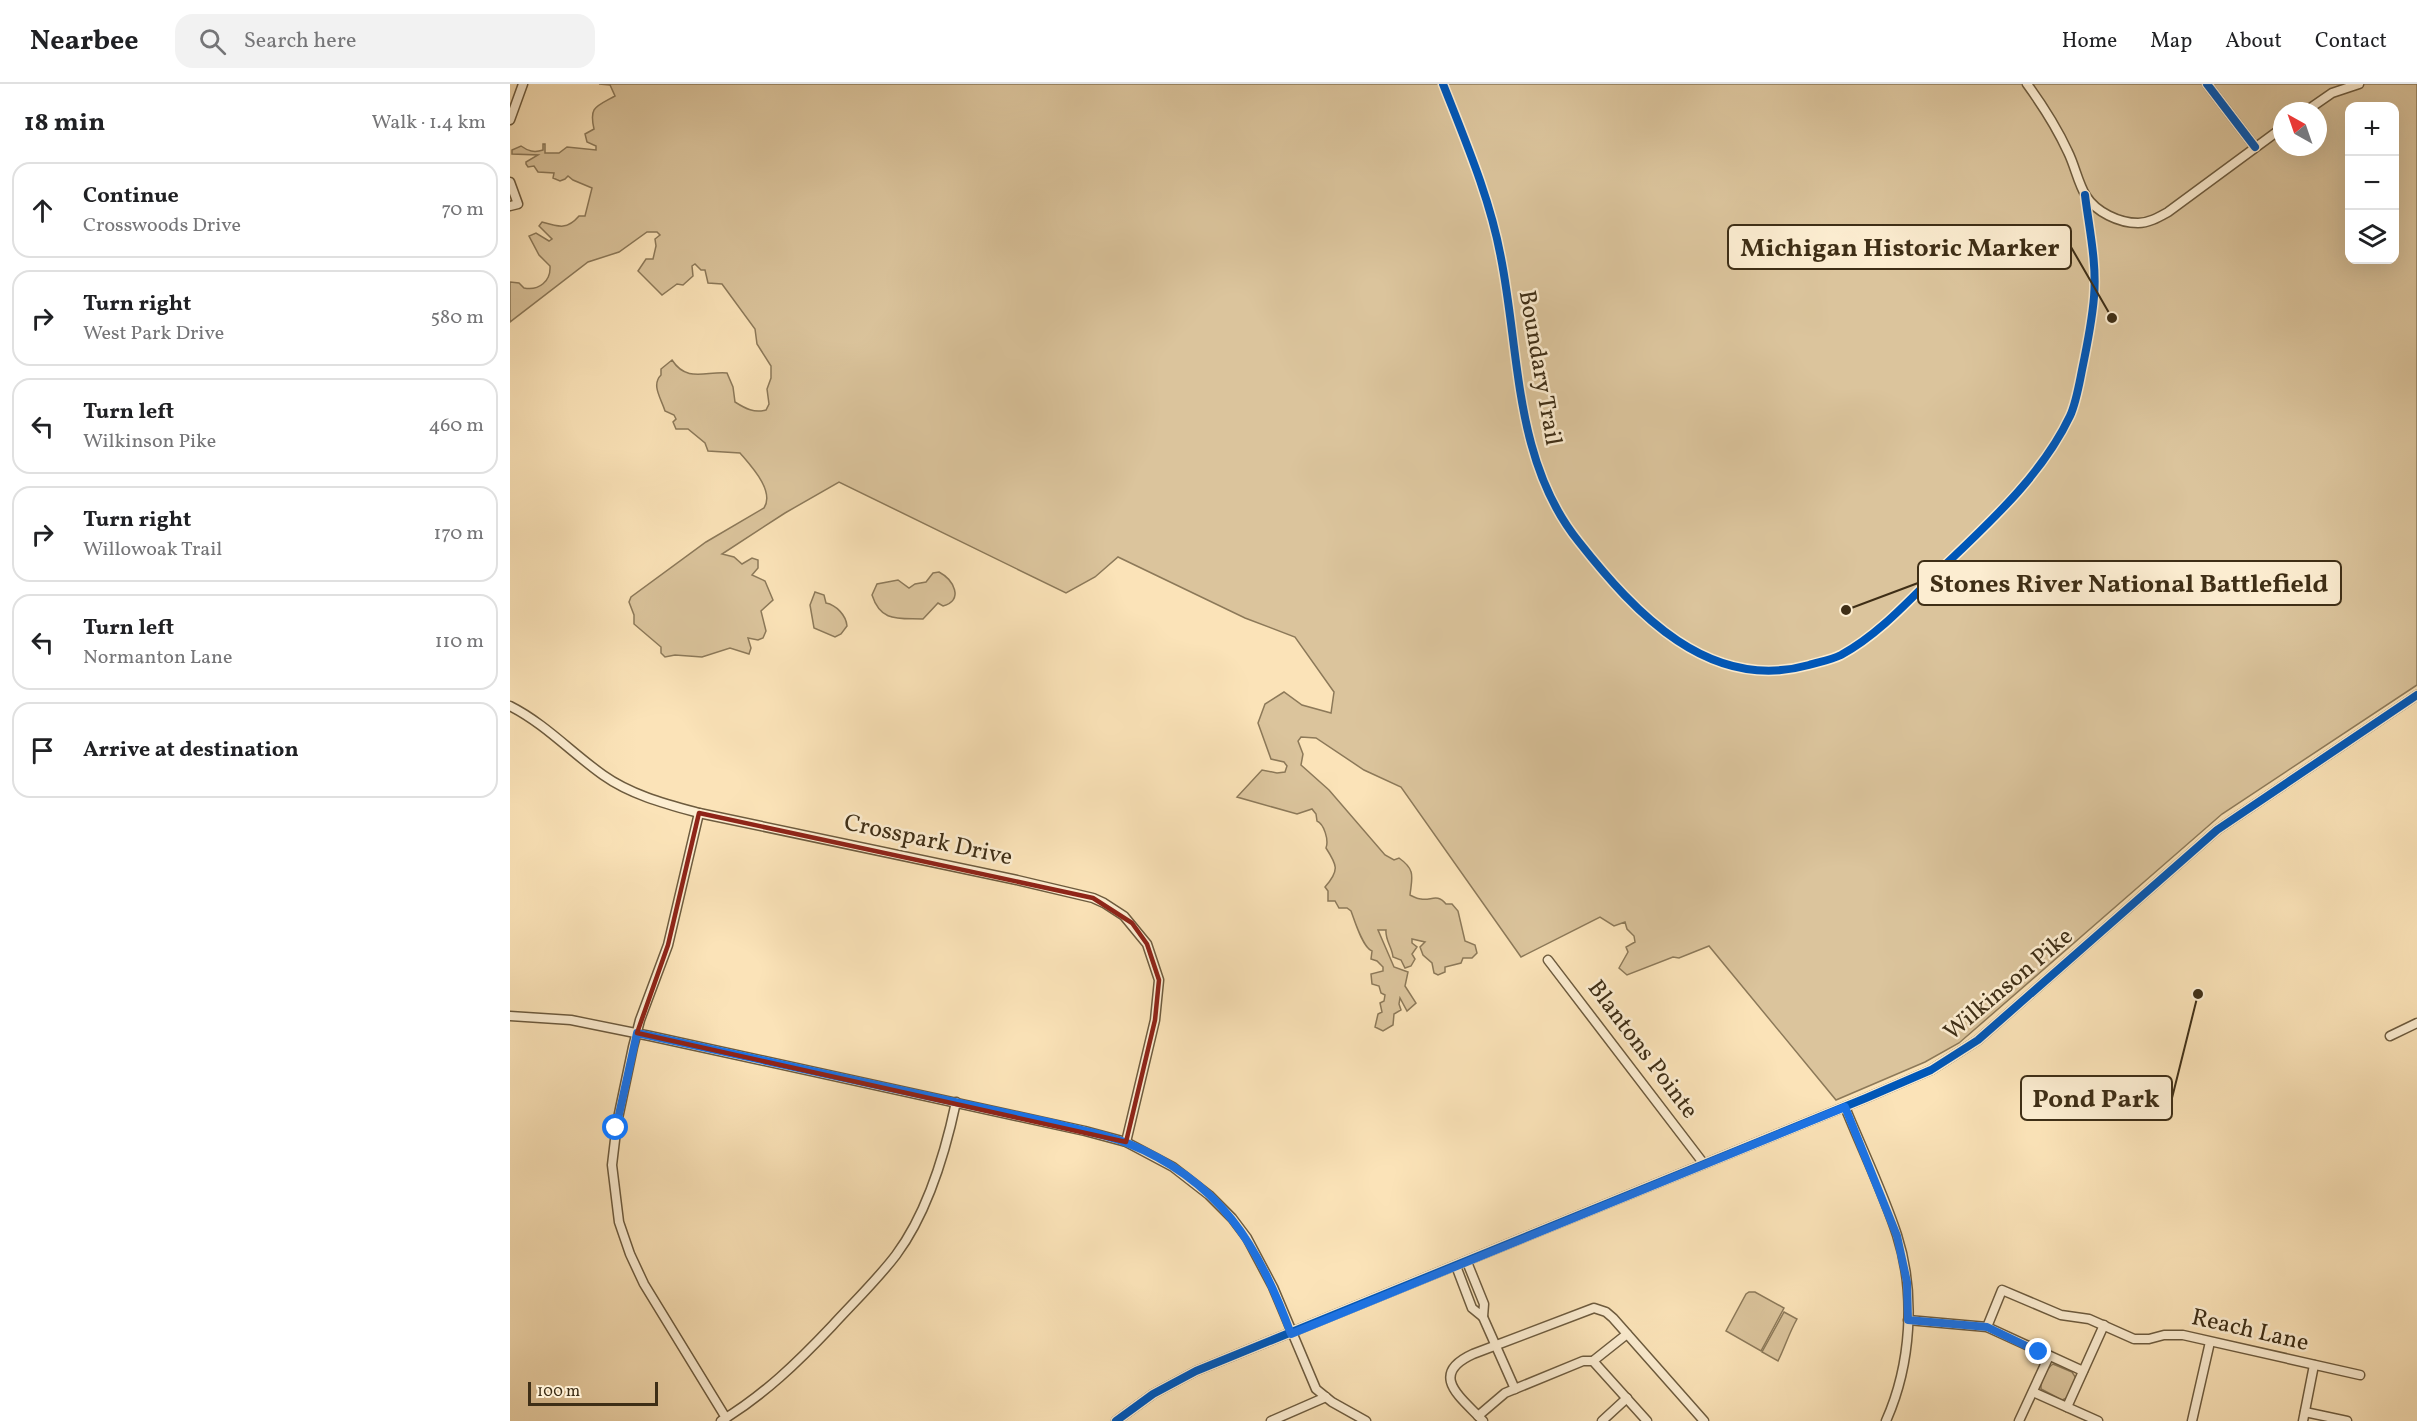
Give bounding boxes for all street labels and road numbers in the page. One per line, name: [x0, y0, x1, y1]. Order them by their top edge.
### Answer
street label: Boundary Trail: [1509, 288, 1569, 448]
street label: Crosspark Drive: [841, 807, 1015, 875]
street label: Wilkinson Pike: [1937, 921, 2081, 1049]
street label: Blantons Pointe: [1578, 973, 1706, 1127]
street label: Reach Lane: [2188, 1301, 2312, 1361]

